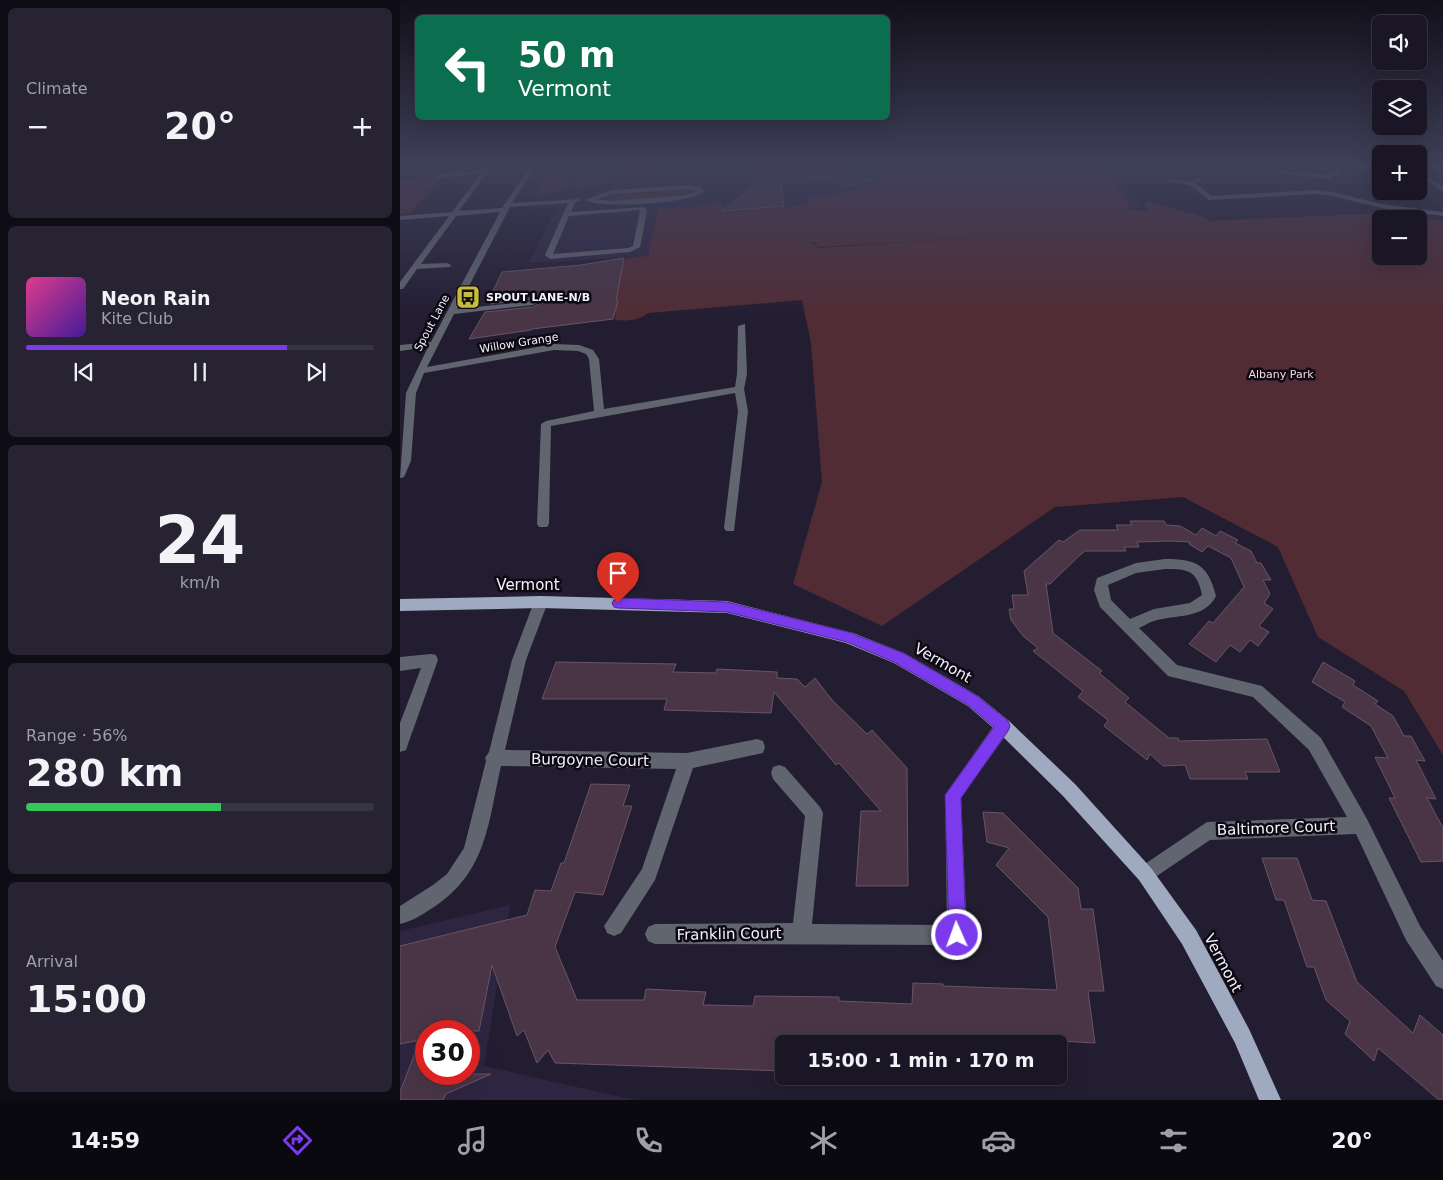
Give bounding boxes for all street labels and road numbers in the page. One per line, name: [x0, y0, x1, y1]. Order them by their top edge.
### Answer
street label: Spout Lane: [412, 292, 452, 353]
street label: Willow Grange: [479, 330, 560, 356]
street label: Vermont: [496, 576, 560, 594]
street label: Vermont: [911, 639, 975, 687]
street label: Burgoyne Court: [531, 750, 649, 770]
street label: Baltimore Court: [1216, 817, 1336, 839]
street label: Franklin Court: [676, 924, 782, 944]
street label: Vermont: [1200, 931, 1246, 995]

